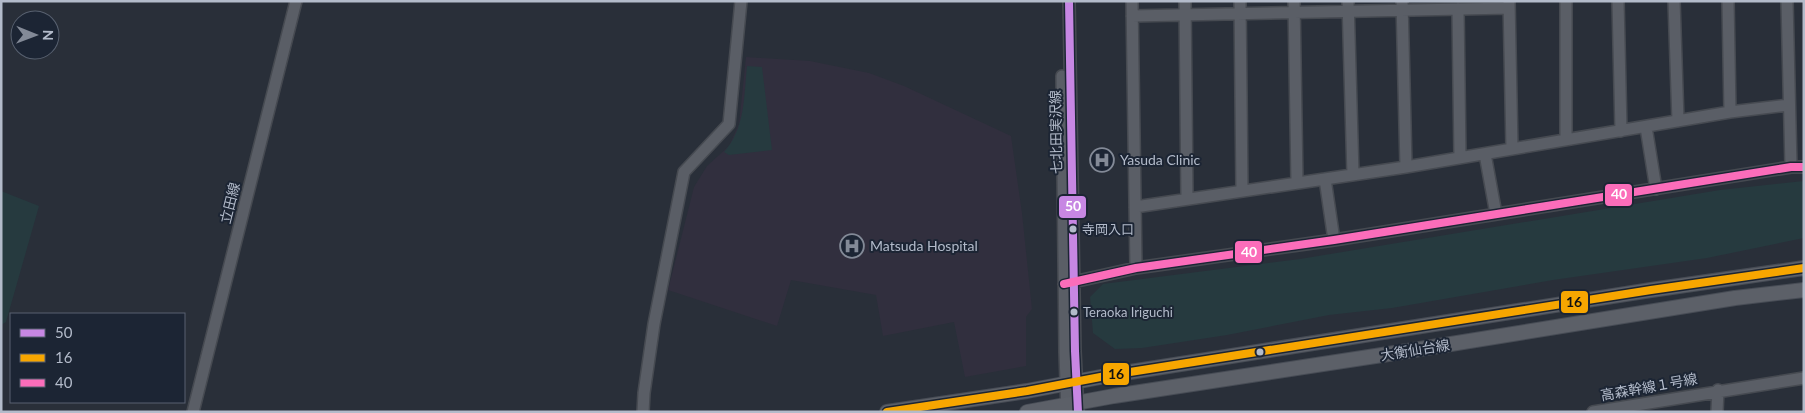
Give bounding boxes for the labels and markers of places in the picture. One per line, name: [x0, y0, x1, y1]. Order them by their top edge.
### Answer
hospital icon: Yasuda Clinic: [1089, 147, 1115, 173]
place label: Yasuda Clinic: [1120, 151, 1201, 168]
place label: 寺岡入口: [1082, 221, 1134, 237]
marker: 寺岡入口: [1068, 224, 1078, 234]
hospital icon: Matsuda Hospital: [839, 233, 865, 259]
place label: Matsuda Hospital: [870, 237, 978, 254]
place label: Teraoka Iriguchi: [1083, 304, 1173, 320]
marker: Teraoka Iriguchi: [1069, 307, 1079, 317]
unlabelled marker: [1255, 347, 1265, 357]

